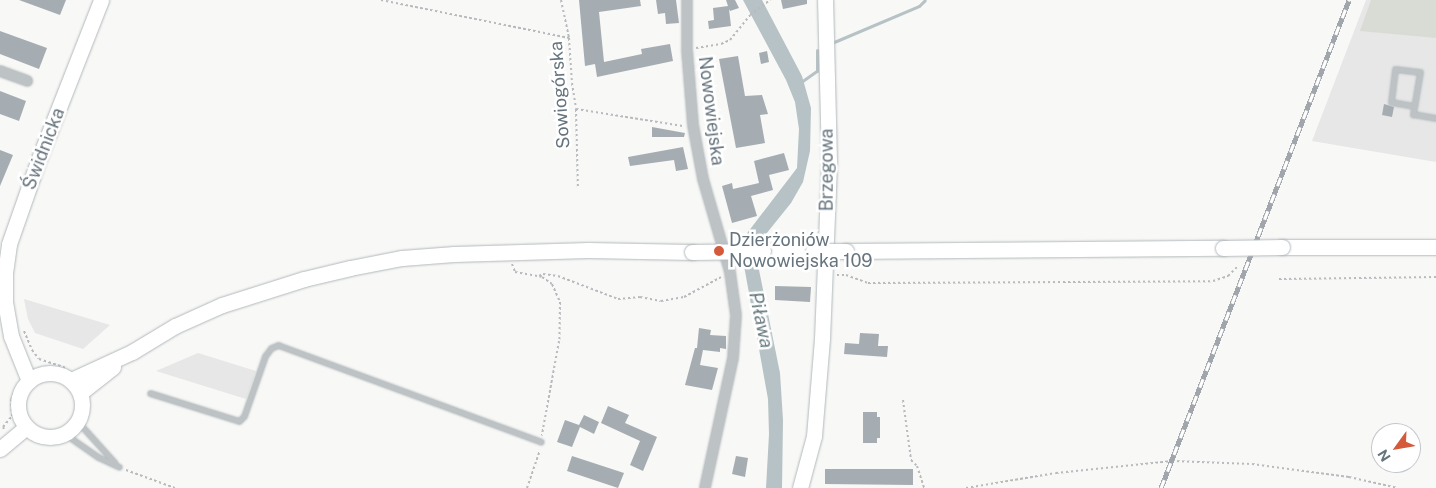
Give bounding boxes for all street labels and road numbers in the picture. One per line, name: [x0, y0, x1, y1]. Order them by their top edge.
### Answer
street label: Sowiogórska: [545, 41, 575, 149]
street label: Nowowiejska: [694, 55, 728, 167]
street label: Świdnicka: [19, 105, 69, 193]
street label: Brzegowa: [816, 129, 838, 211]

